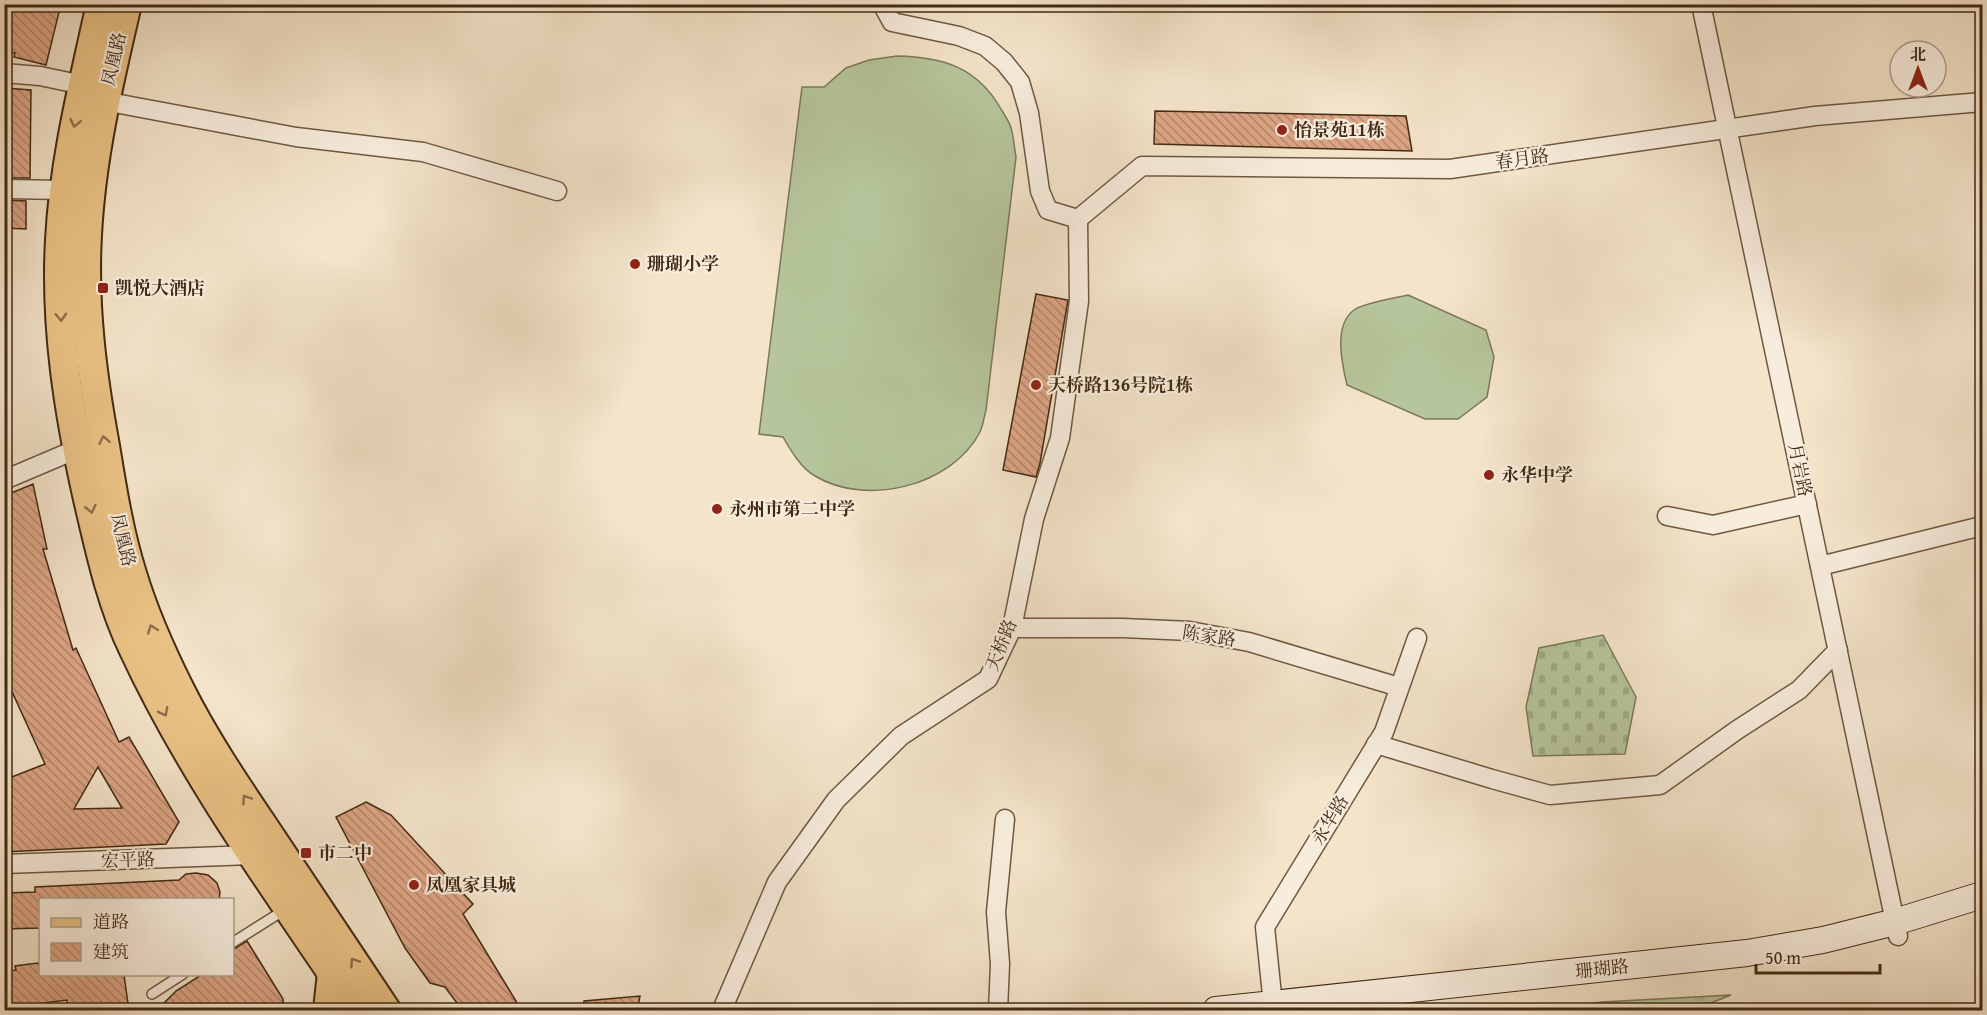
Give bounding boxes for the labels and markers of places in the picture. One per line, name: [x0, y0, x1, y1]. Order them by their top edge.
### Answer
place label: 怡景苑11栋: [1294, 116, 1385, 143]
marker: 怡景苑11栋: [1275, 123, 1289, 137]
place label: 珊瑚小学: [647, 250, 719, 277]
marker: 珊瑚小学: [628, 257, 642, 271]
place label: 凯悦大酒店: [115, 274, 205, 301]
marker: 凯悦大酒店: [96, 281, 110, 295]
place label: 天桥路136号院1栋: [1048, 371, 1193, 398]
marker: 天桥路136号院1栋: [1029, 378, 1043, 392]
place label: 永华中学: [1501, 461, 1573, 488]
marker: 永华中学: [1482, 468, 1496, 482]
place label: 永州市第二中学: [729, 495, 855, 522]
marker: 永州市第二中学: [710, 502, 724, 516]
place label: 市二中: [318, 839, 372, 866]
marker: 市二中: [299, 846, 313, 860]
place label: 凤凰家具城: [426, 871, 516, 898]
marker: 凤凰家具城: [407, 878, 421, 892]

